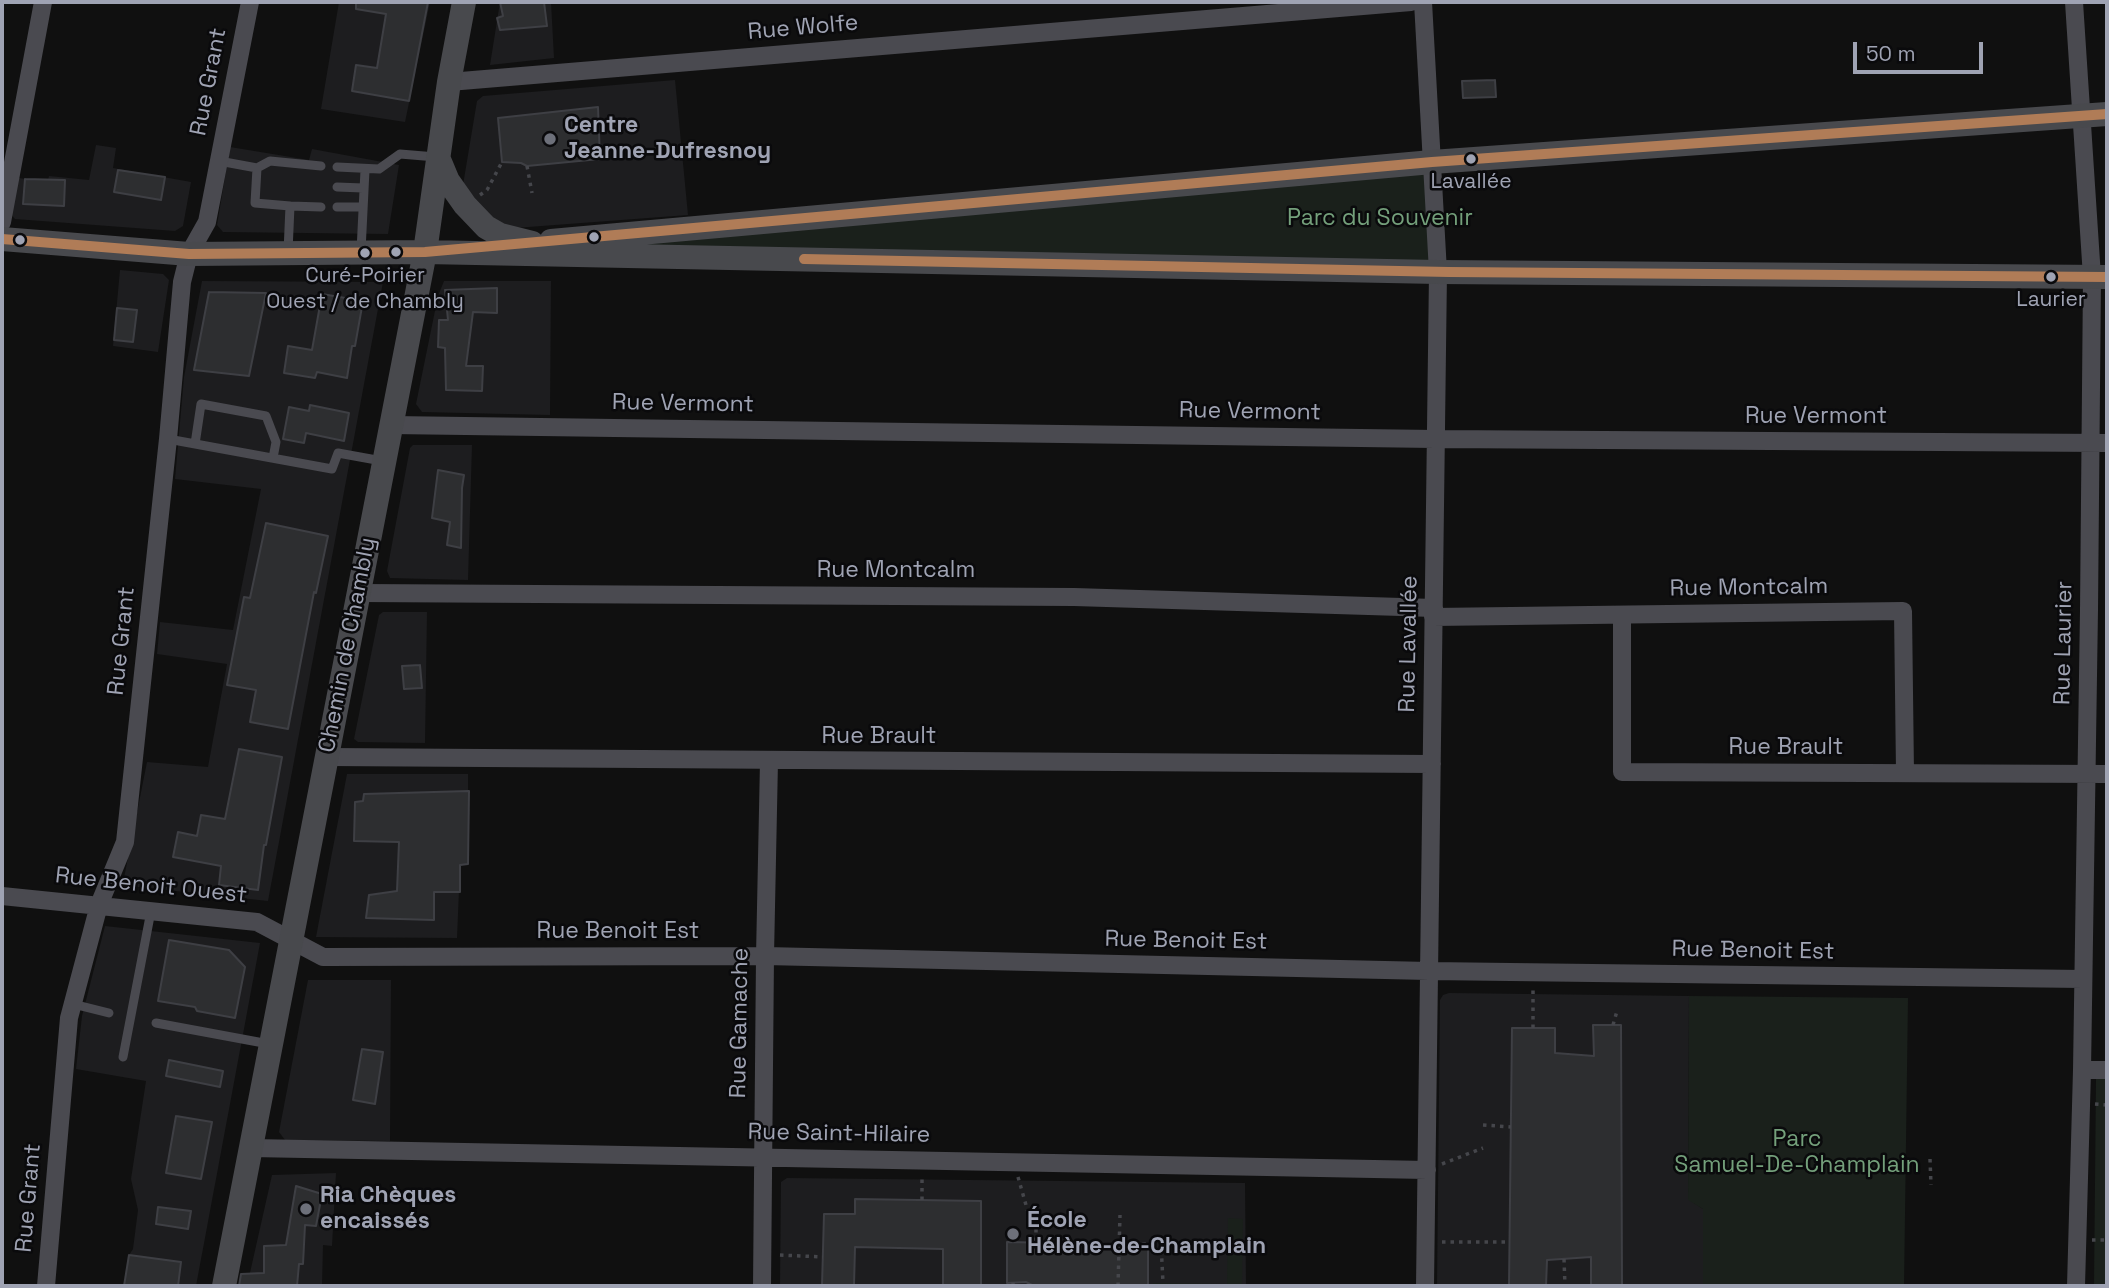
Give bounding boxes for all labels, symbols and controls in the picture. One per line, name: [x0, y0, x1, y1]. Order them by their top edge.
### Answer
street label: Rue Wolfe: [747, 9, 859, 47]
street label: Rue Grant: [185, 26, 233, 138]
scale bar: [1857, 28, 1986, 72]
text: 50 m: [1866, 40, 1916, 67]
place label: Centre Jeanne-Dufresnoy: [564, 112, 771, 166]
marker: Centre Jeanne-Dufresnoy: [542, 131, 558, 147]
marker: Lavallée: [1464, 152, 1478, 166]
place label: Lavallée: [1430, 169, 1512, 195]
park label: Parc du Souvenir: [1287, 205, 1473, 233]
unlabelled marker: [587, 230, 601, 244]
unlabelled marker: [13, 233, 27, 247]
unlabelled marker: [389, 245, 403, 259]
marker: Curé-Poirier Ouest / de Chambly: [358, 246, 372, 260]
place label: Curé-Poirier Ouest / de Chambly: [266, 263, 464, 313]
marker: Laurier: [2044, 270, 2058, 284]
place label: Laurier: [2016, 287, 2086, 313]
street label: Rue Vermont: [612, 389, 754, 419]
street label: Rue Vermont: [1179, 397, 1321, 427]
street label: Rue Vermont: [1745, 403, 1887, 431]
street label: Chemin de Chambly: [314, 535, 382, 755]
street label: Rue Montcalm: [817, 557, 975, 585]
street label: Rue Montcalm: [1669, 573, 1829, 603]
street label: Rue Lavallée: [1394, 575, 1424, 713]
street label: Rue Laurier: [2049, 581, 2079, 705]
street label: Rue Grant: [103, 585, 141, 697]
street label: Rue Brault: [822, 723, 936, 751]
street label: Rue Brault: [1729, 734, 1843, 762]
street label: Rue Benoit Ouest: [54, 862, 248, 910]
street label: Rue Benoit Est: [537, 918, 699, 946]
street label: Rue Benoit Est: [1104, 926, 1268, 956]
street label: Rue Benoit Est: [1671, 936, 1835, 966]
street label: Rue Gamache: [725, 947, 755, 1099]
street label: Rue Saint-Hilaire: [747, 1119, 931, 1149]
park label: Parc Samuel-De-Champlain: [1674, 1126, 1920, 1180]
street label: Rue Grant: [10, 1142, 48, 1254]
place label: Ria Chèques encaissés: [320, 1182, 456, 1236]
marker: Ria Chèques encaissés: [298, 1201, 314, 1217]
place label: École Hélène-de-Champlain: [1027, 1207, 1266, 1261]
marker: École Hélène-de-Champlain: [1005, 1226, 1021, 1242]

